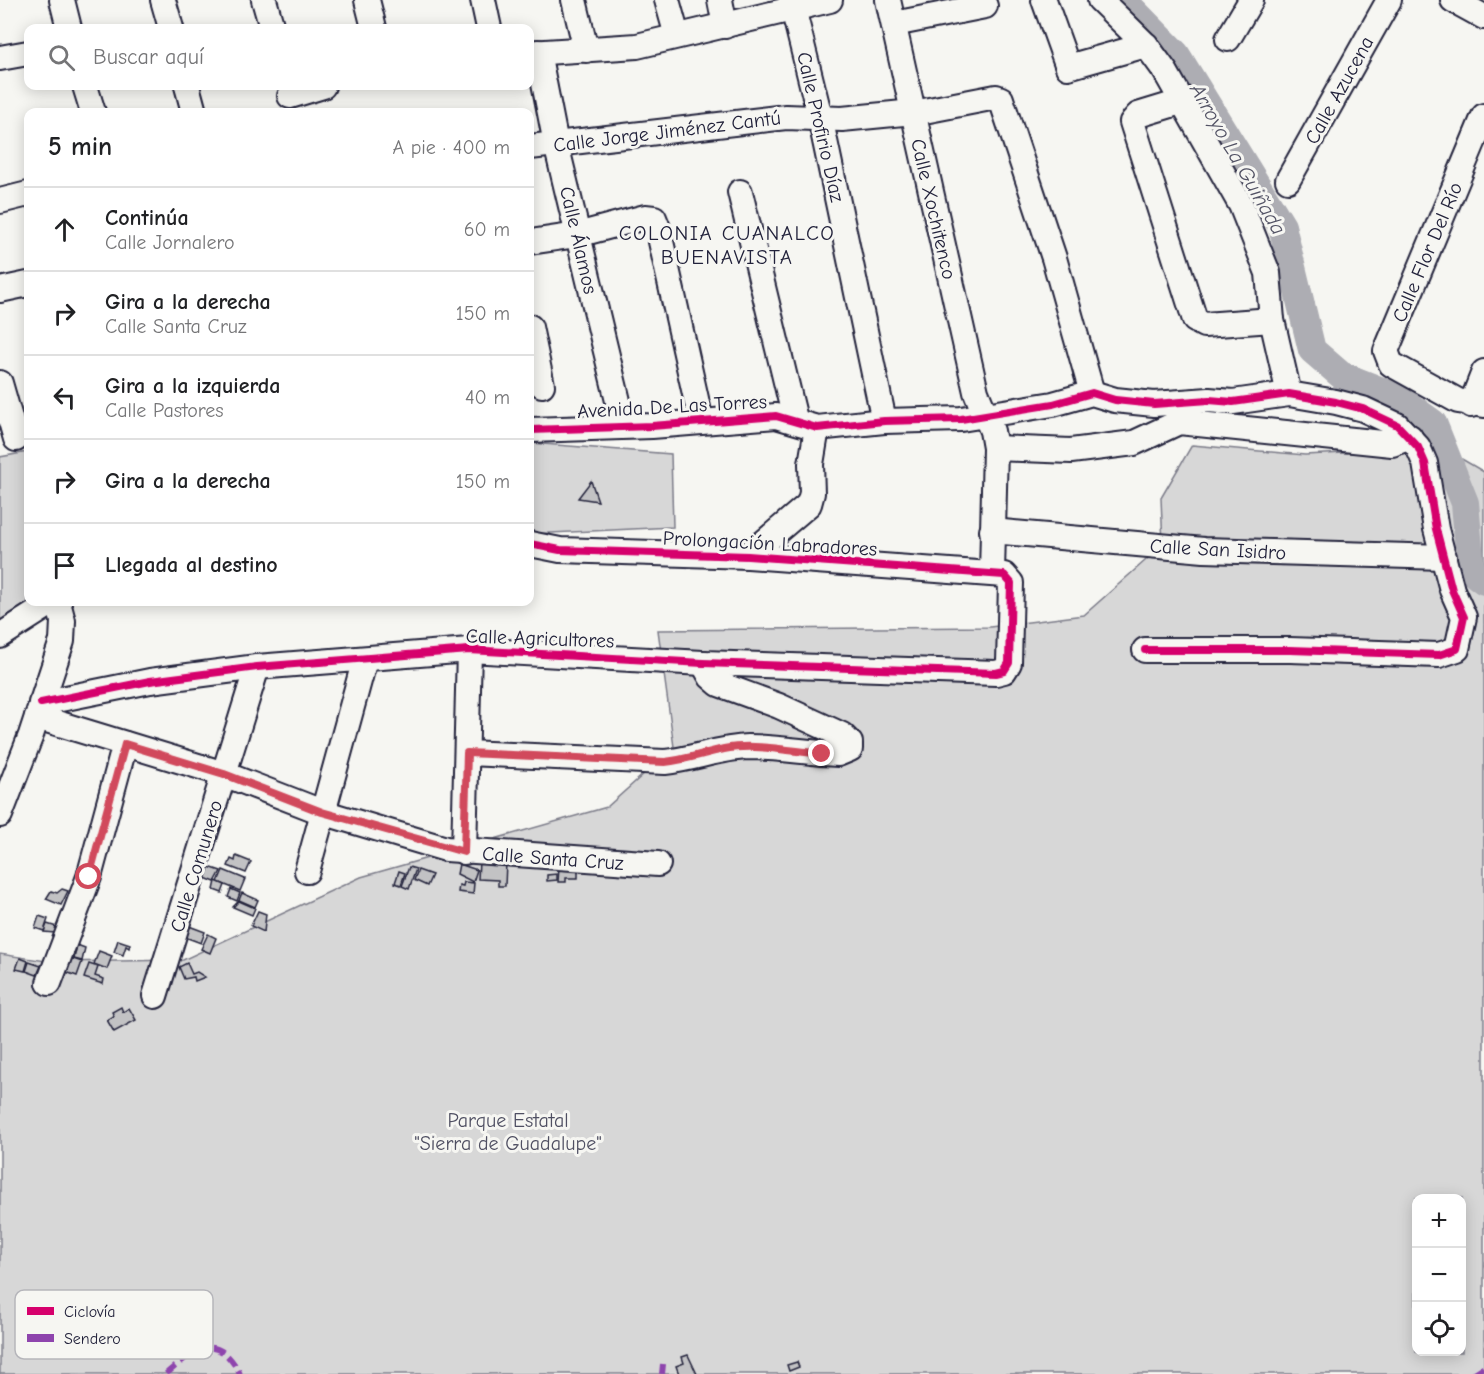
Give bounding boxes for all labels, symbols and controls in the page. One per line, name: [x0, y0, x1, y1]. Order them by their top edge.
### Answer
search box: [24, 24, 534, 90]
street label: Calle Azucena: [1300, 32, 1378, 148]
icon: search: [45, 41, 78, 74]
text: Buscar aquí: [93, 44, 204, 70]
street label: Calle Profirio Díaz: [792, 50, 849, 205]
water label: Arroyo La Guiñada: [1185, 78, 1291, 239]
street label: Calle Jorge Jiménez Cantú: [552, 106, 782, 157]
text: 5 min: [48, 132, 112, 162]
text: A pie · 400 m: [392, 136, 510, 159]
street label: Calle Xochitenco: [906, 137, 961, 282]
street label: Calle Flor Del Río: [1388, 179, 1467, 326]
street label: Calle Álamos: [555, 184, 603, 296]
text: Continúa: [105, 205, 189, 231]
icon: ahead: [48, 213, 81, 246]
text: 60 m: [464, 218, 510, 241]
district label: COLONIA CUANALCO BUENAVISTA: [619, 221, 835, 269]
text: Calle Jornalero: [105, 231, 235, 254]
text: Gira a la derecha: [105, 289, 271, 315]
icon: right: [48, 297, 81, 330]
text: 150 m: [456, 302, 510, 325]
text: Calle Santa Cruz: [105, 315, 247, 338]
text: Gira a la izquierda: [105, 373, 280, 399]
icon: left: [48, 381, 81, 414]
text: 40 m: [465, 386, 510, 409]
street label: Avenida De Las Torres: [577, 390, 768, 423]
text: Calle Pastores: [105, 399, 224, 422]
icon: right: [48, 465, 81, 498]
text: Gira a la derecha: [105, 468, 271, 494]
text: 150 m: [456, 470, 510, 493]
street label: Prolongación Labradores: [662, 526, 878, 561]
street label: Calle San Isidro: [1149, 534, 1287, 565]
icon: arrive: [48, 549, 81, 582]
text: Llegada al destino: [105, 552, 278, 578]
street label: Calle Agricultores: [465, 624, 615, 653]
route end: [808, 740, 834, 766]
street label: Calle Comunero: [165, 797, 227, 935]
street label: Calle Santa Cruz: [481, 842, 625, 875]
route start: [75, 863, 101, 889]
park label: Parque Estatal "Sierra de Guadalupe": [414, 1109, 602, 1155]
map controls: [1412, 1194, 1466, 1356]
button: +: [1412, 1194, 1466, 1248]
button: −: [1412, 1248, 1466, 1302]
legend: [15, 1290, 213, 1359]
button: locate: [1412, 1302, 1466, 1356]
text: Ciclovía: [64, 1303, 116, 1321]
text: Sendero: [64, 1330, 121, 1348]

